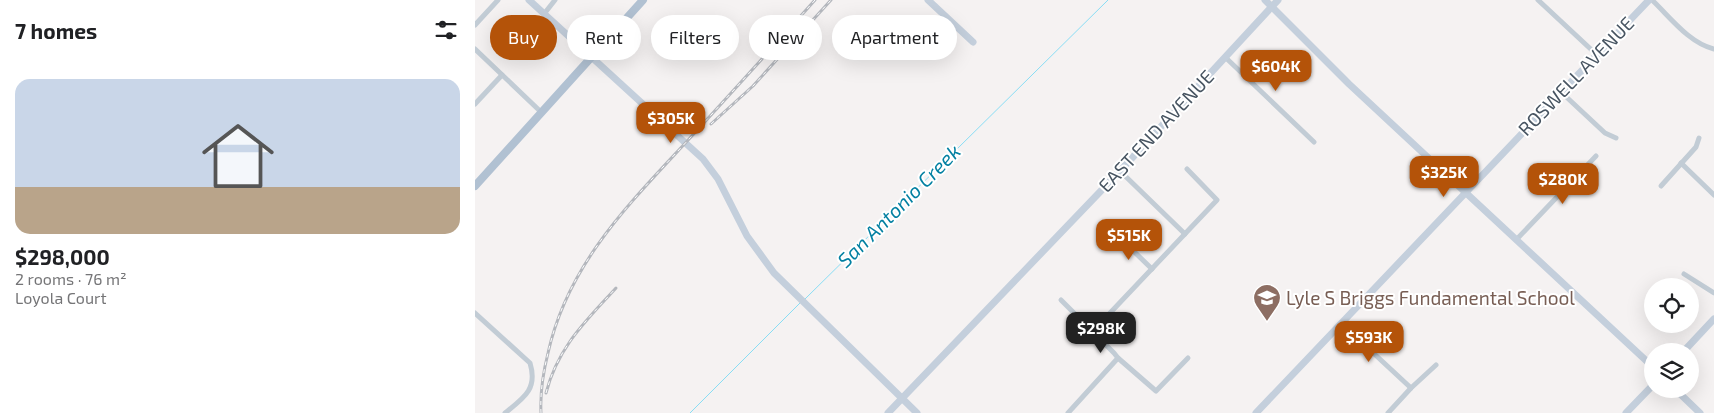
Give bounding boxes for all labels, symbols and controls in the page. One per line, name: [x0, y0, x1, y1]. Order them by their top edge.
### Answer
street label: ROSWELL AVENUE: [1513, 11, 1638, 140]
chip: Buy: [490, 15, 557, 60]
chip: Rent: [567, 15, 641, 60]
chip: Filters: [651, 15, 739, 60]
chip: New: [749, 15, 822, 60]
chip: Apartment: [832, 15, 957, 60]
icon: filters: [432, 16, 460, 44]
text: 7 homes: [15, 18, 97, 43]
pin: $604K: [1241, 49, 1311, 92]
text: $604K: [1251, 56, 1301, 75]
street label: EAST END AVENUE: [1093, 65, 1218, 196]
pin: $305K: [636, 102, 706, 144]
text: $305K: [647, 108, 695, 127]
icon: home: [193, 111, 283, 201]
water label: San Antonio Creek: [832, 139, 965, 272]
pin: $325K: [1409, 156, 1479, 198]
text: $325K: [1421, 162, 1467, 181]
pin: $280K: [1528, 162, 1598, 205]
text: $280K: [1539, 169, 1587, 188]
pin: $515K: [1094, 218, 1164, 261]
text: $515K: [1107, 225, 1151, 244]
text: $298,000: [15, 244, 110, 269]
text: 2 rooms · 76 m²: [15, 269, 127, 288]
map controls: [1644, 278, 1699, 398]
button: locate: [1644, 278, 1699, 333]
school or university icon: Lyle S Briggs Fundamental School: [1252, 283, 1282, 322]
place label: Lyle S Briggs Fundamental School: [1286, 286, 1575, 309]
text: Loyola Court: [15, 288, 107, 307]
pin: $298K: [1066, 312, 1136, 354]
text: $298K: [1077, 318, 1125, 337]
pin: $593K: [1334, 320, 1404, 363]
text: $593K: [1346, 327, 1392, 346]
button: layers: [1644, 343, 1699, 398]

